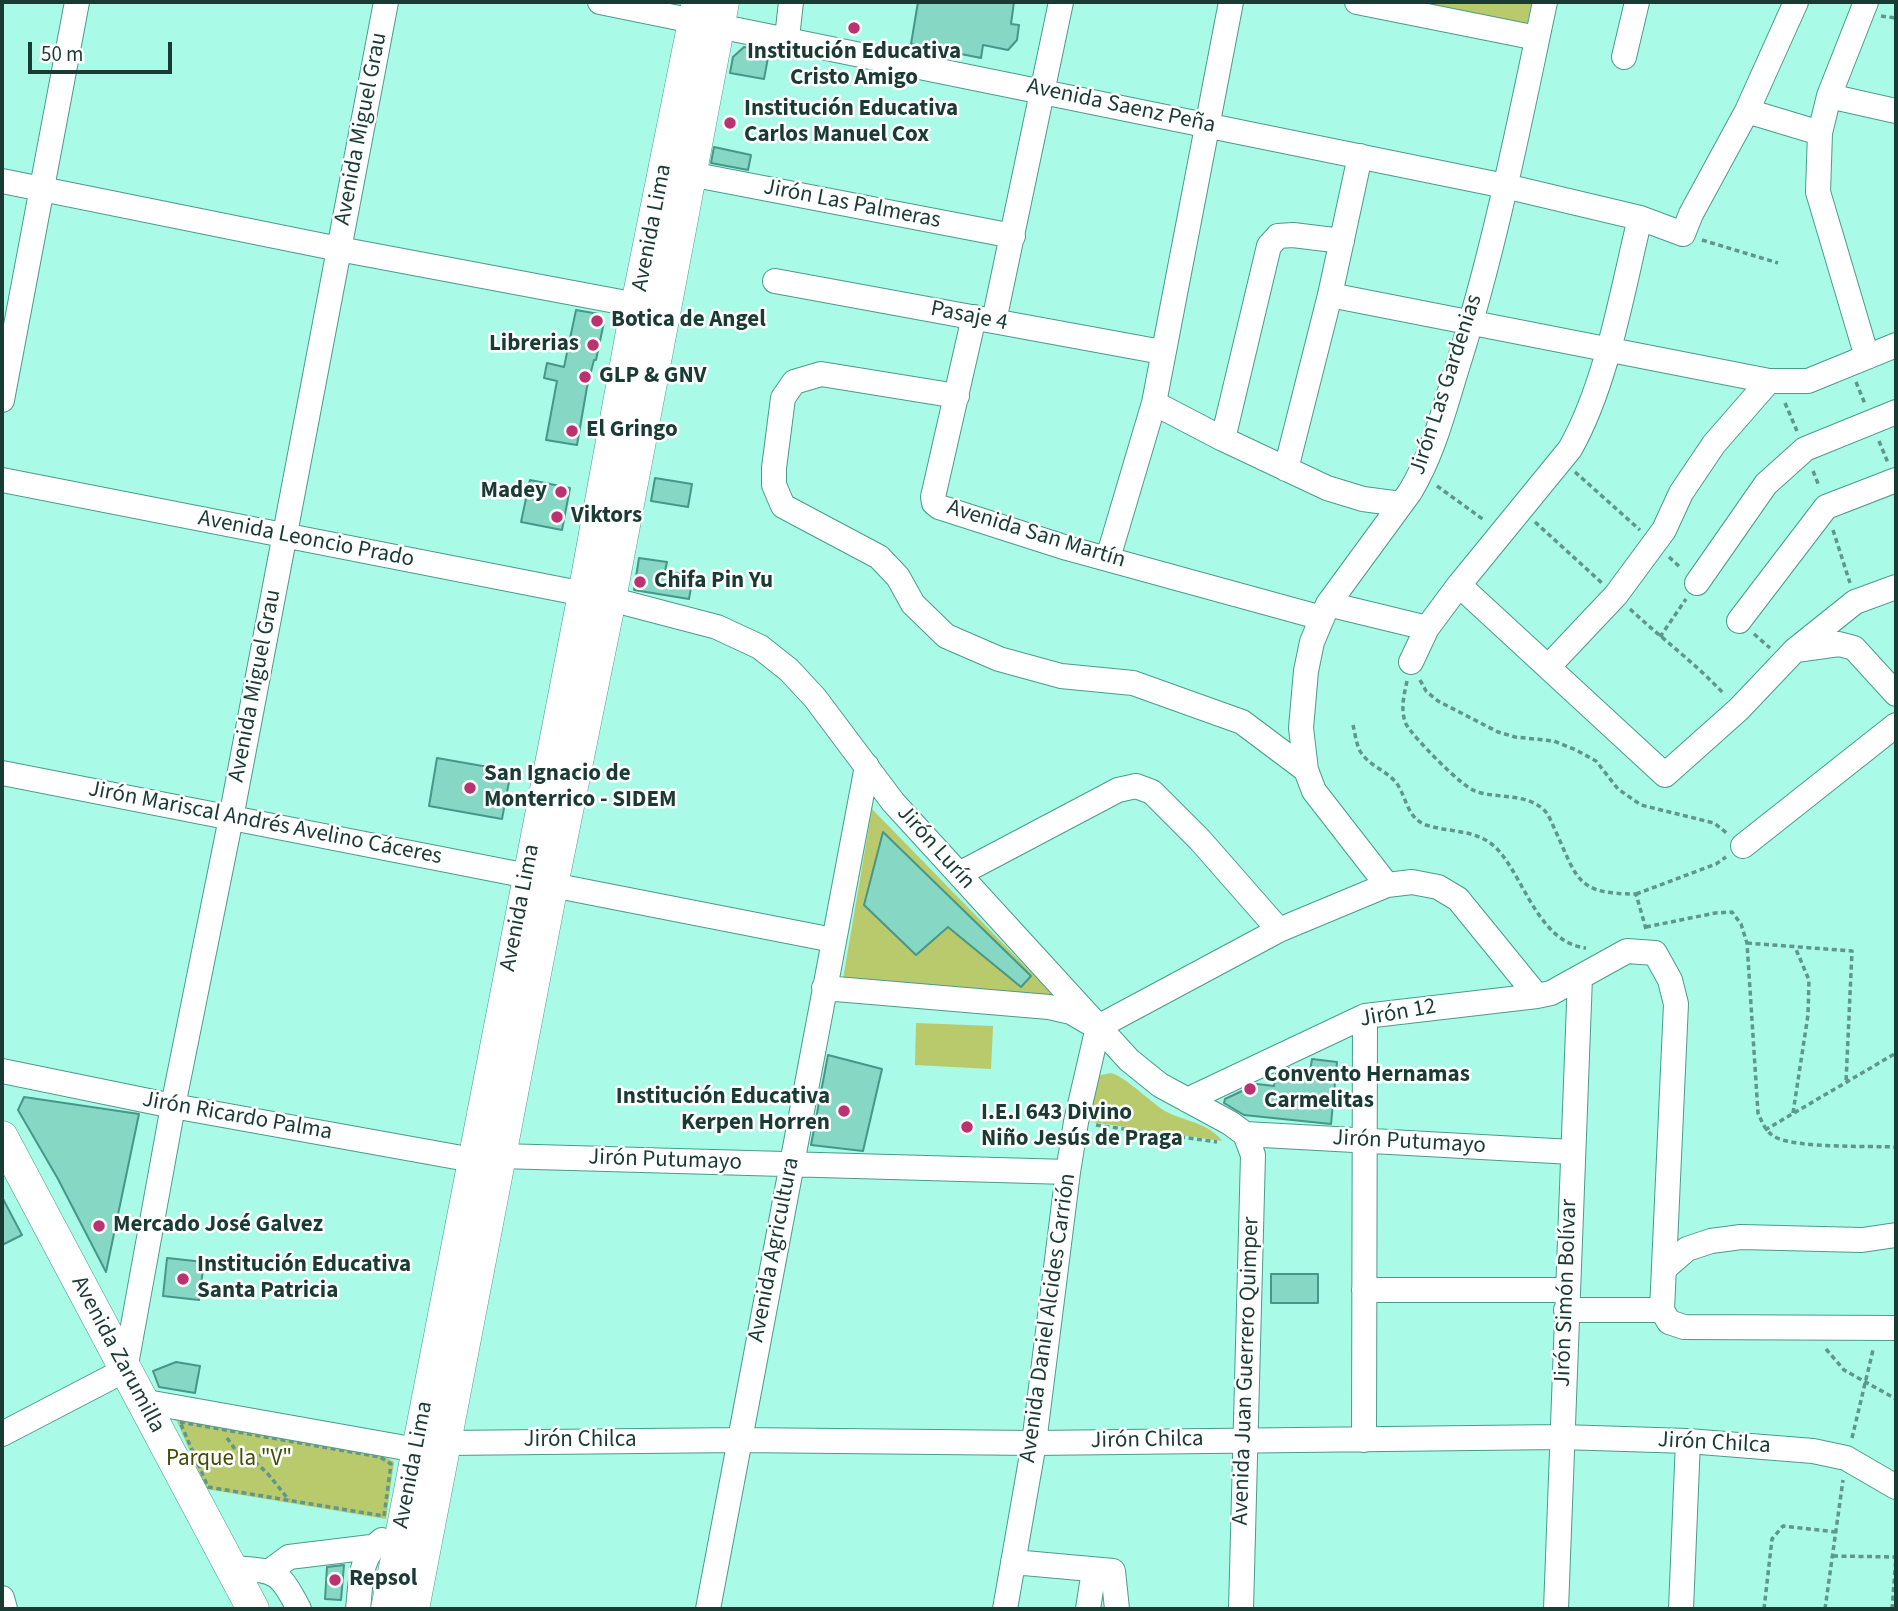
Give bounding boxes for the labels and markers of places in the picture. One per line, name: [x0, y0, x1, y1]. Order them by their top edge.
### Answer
marker: Institución Educativa Cristo Amigo: [846, 20, 862, 36]
place label: Institución Educativa Cristo Amigo: [747, 39, 961, 93]
place label: Institución Educativa Carlos Manuel Cox: [744, 96, 958, 150]
marker: Institución Educativa Carlos Manuel Cox: [722, 115, 738, 131]
place label: Botica de Angel: [611, 307, 766, 335]
marker: Botica de Angel: [589, 313, 605, 329]
place label: Librerias: [489, 331, 579, 359]
marker: Librerias: [585, 337, 601, 353]
place label: GLP & GNV: [599, 363, 707, 391]
marker: GLP & GNV: [577, 369, 593, 385]
place label: El Gringo: [586, 417, 678, 445]
marker: El Gringo: [564, 423, 580, 439]
place label: Madey: [480, 478, 547, 506]
marker: Madey: [553, 484, 569, 500]
place label: Viktors: [571, 503, 642, 531]
marker: Viktors: [549, 509, 565, 525]
place label: Chifa Pin Yu: [654, 568, 773, 596]
marker: Chifa Pin Yu: [632, 574, 648, 590]
place label: San Ignacio de Monterrico - SIDEM: [484, 761, 677, 815]
marker: San Ignacio de Monterrico - SIDEM: [462, 780, 478, 796]
place label: Convento Hernamas Carmelitas: [1264, 1062, 1470, 1116]
marker: Convento Hernamas Carmelitas: [1242, 1081, 1258, 1097]
place label: Institución Educativa Kerpen Horren: [616, 1084, 830, 1138]
place label: I.E.I 643 Divino Niño Jesús de Praga: [981, 1100, 1183, 1154]
marker: Institución Educativa Kerpen Horren: [836, 1103, 852, 1119]
marker: I.E.I 643 Divino Niño Jesús de Praga: [959, 1119, 975, 1135]
place label: Mercado José Galvez: [113, 1212, 323, 1240]
marker: Mercado José Galvez: [91, 1218, 107, 1234]
place label: Institución Educativa Santa Patricia: [197, 1252, 411, 1306]
marker: Institución Educativa Santa Patricia: [175, 1271, 191, 1287]
place label: Repsol: [349, 1566, 417, 1594]
marker: Repsol: [327, 1572, 343, 1588]

